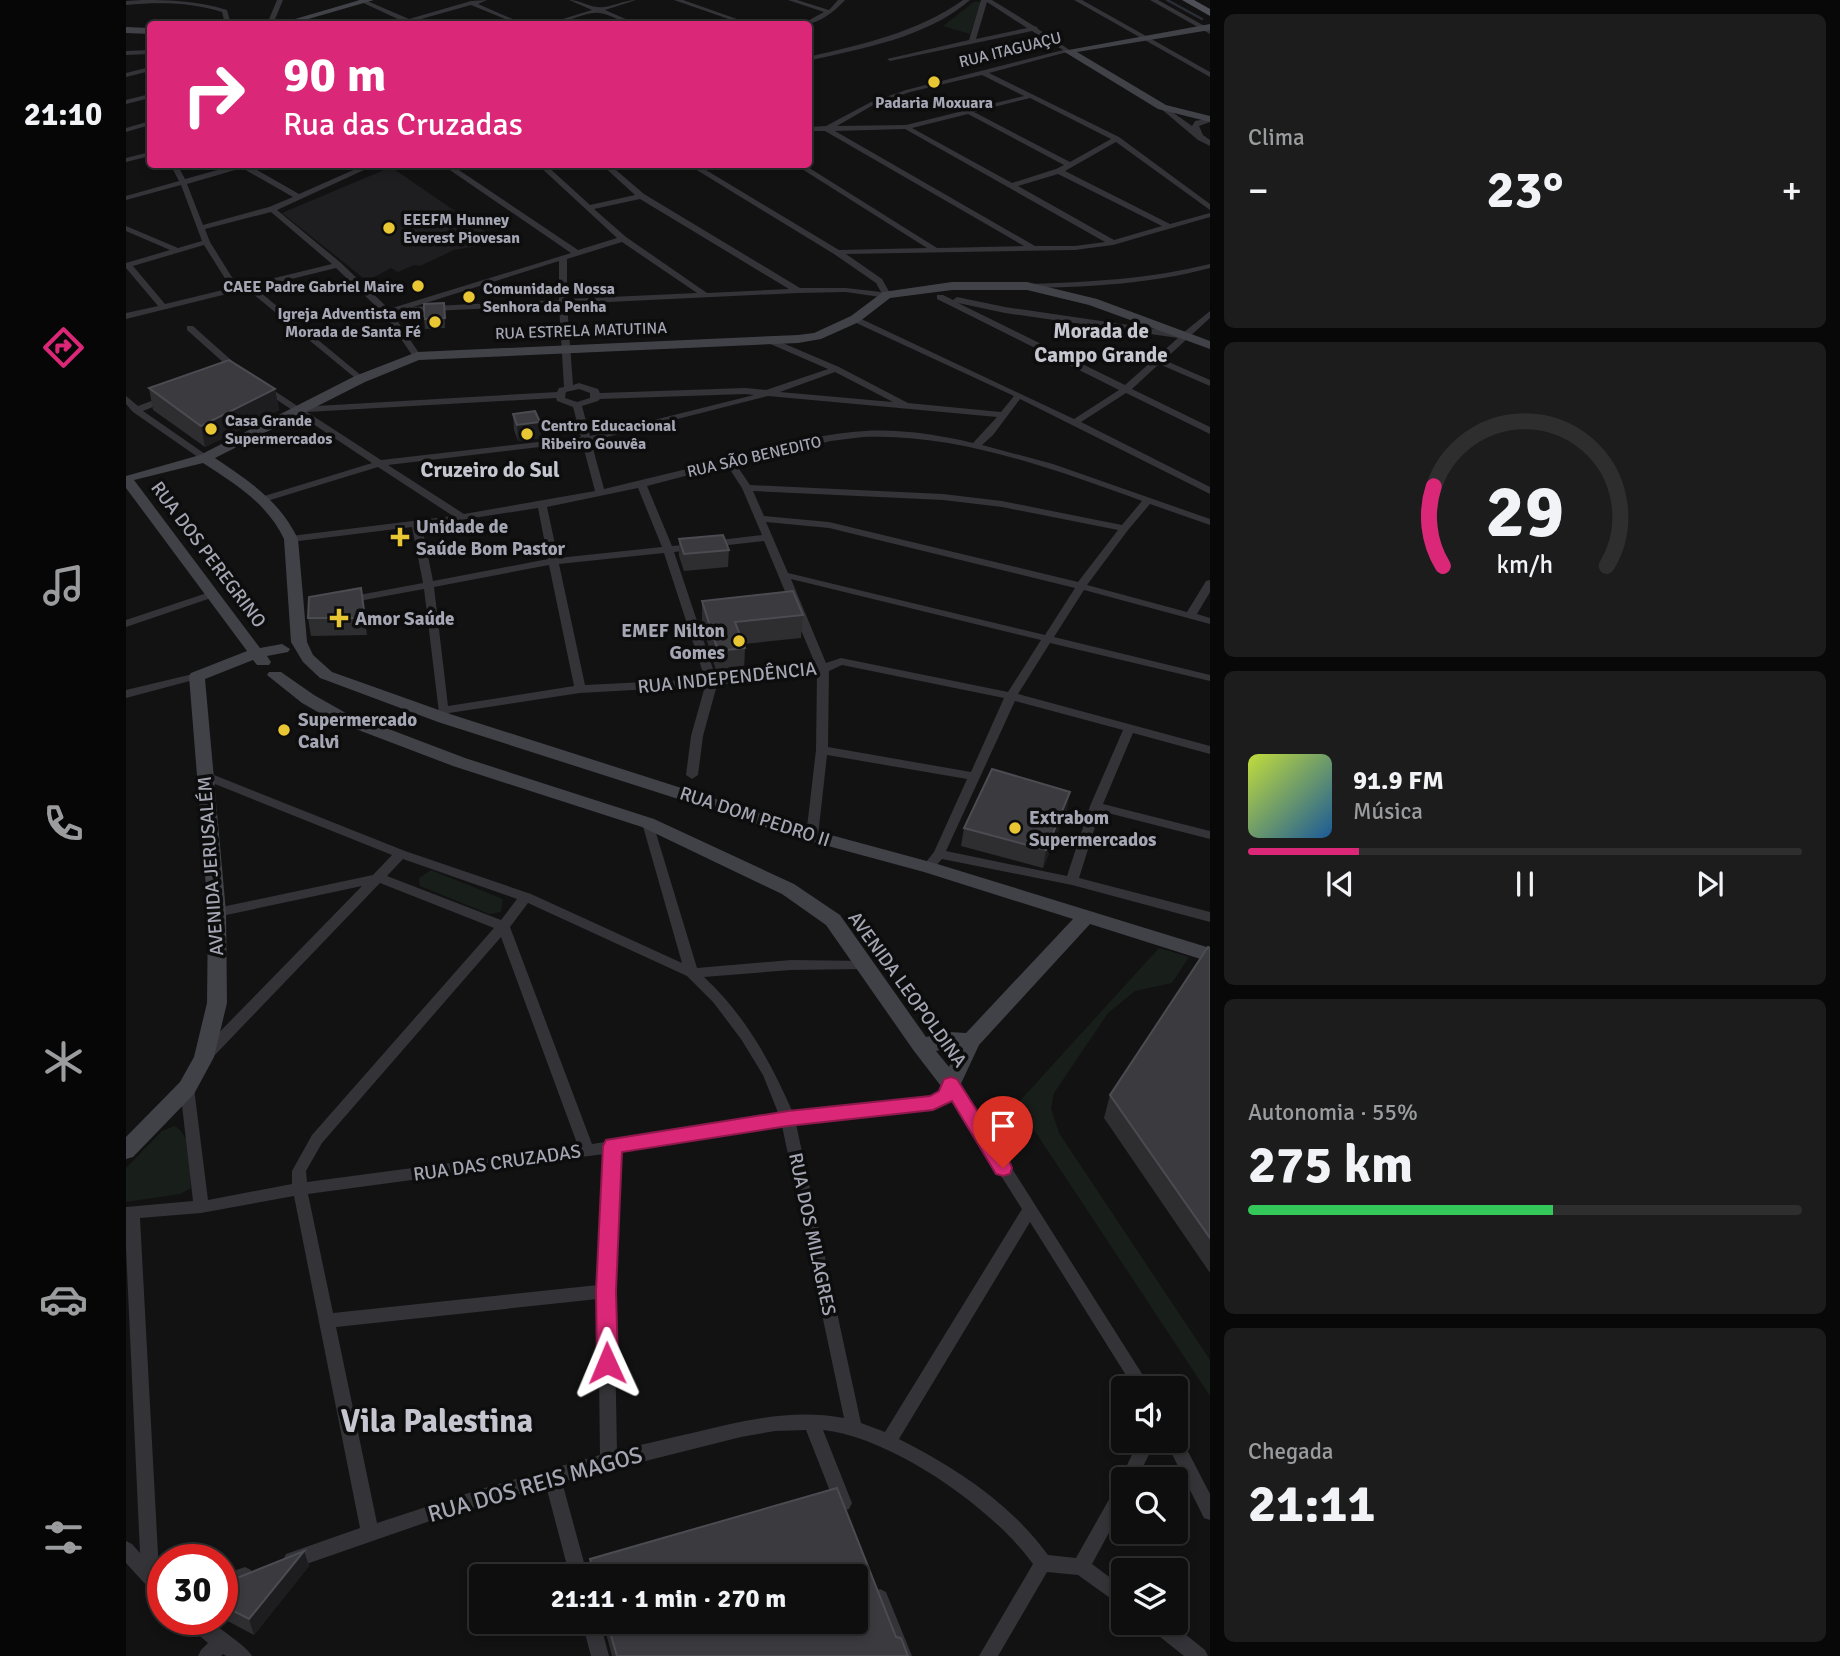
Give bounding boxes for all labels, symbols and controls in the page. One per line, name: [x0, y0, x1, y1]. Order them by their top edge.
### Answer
street label: RUA ITAGUAÇU: [957, 28, 1064, 72]
text: 90 m: [283, 45, 386, 105]
icon: right: [168, 49, 259, 140]
marker: Padaria Moxuara: [926, 74, 942, 90]
place label: Padaria Moxuara: [875, 93, 993, 113]
text: 21:10: [24, 95, 102, 134]
text: Rua das Cruzadas: [283, 105, 523, 144]
text: Clima: [1248, 123, 1305, 152]
text: 23°: [1487, 158, 1563, 222]
text: −: [1248, 167, 1269, 214]
text: +: [1781, 167, 1802, 214]
place label: EEEFM Hunney Everest Piovesan: [403, 210, 520, 248]
marker: EEEFM Hunney Everest Piovesan: [381, 220, 397, 236]
place label: CAEE Padre Gabriel Maire: [223, 277, 404, 297]
marker: CAEE Padre Gabriel Maire: [410, 278, 426, 294]
place label: Comunidade Nossa Senhora da Penha: [483, 279, 615, 317]
marker: Comunidade Nossa Senhora da Penha: [461, 289, 477, 305]
place label: Igreja Adventista em Morada de Santa Fé: [277, 304, 421, 342]
marker: Igreja Adventista em Morada de Santa Fé: [427, 314, 443, 330]
street label: RUA ESTRELA MATUTINA: [495, 318, 668, 344]
district label: Morada de Campo Grande: [1034, 318, 1168, 368]
icon: directions: [39, 323, 88, 372]
place label: Casa Grande Supermercados: [225, 411, 332, 449]
place label: Centro Educacional Ribeiro Gouvêa: [541, 416, 676, 454]
marker: Casa Grande Supermercados: [203, 421, 219, 437]
marker: Centro Educacional Ribeiro Gouvêa: [519, 426, 535, 442]
street label: RUA SÃO BENEDITO: [685, 432, 823, 482]
district label: Cruzeiro do Sul: [421, 457, 560, 483]
text: 29: [1486, 468, 1564, 557]
street label: RUA DOS PEREGRINO: [145, 477, 271, 633]
place label: Unidade de Saúde Bom Pastor: [416, 515, 566, 561]
marker: Unidade de Saúde Bom Pastor: [390, 527, 410, 547]
text: km/h: [1497, 548, 1553, 579]
icon: music: [39, 561, 88, 610]
place label: Amor Saúde: [355, 607, 455, 631]
marker: Amor Saúde: [329, 608, 349, 628]
place label: EMEF Nilton Gomes: [621, 619, 725, 665]
marker: EMEF Nilton Gomes: [731, 633, 747, 649]
street label: RUA INDEPENDÊNCIA: [636, 657, 818, 699]
place label: Supermercado Calvi: [298, 708, 417, 754]
marker: Supermercado Calvi: [276, 722, 292, 738]
text: 91.9 FM: [1353, 765, 1444, 797]
street label: AVENIDA JERUSALÉM: [193, 775, 229, 956]
street label: RUA DOM PEDRO II: [677, 781, 833, 853]
text: Música: [1353, 797, 1423, 826]
icon: phone: [39, 799, 88, 848]
place label: Extrabom Supermercados: [1029, 806, 1157, 852]
marker: Extrabom Supermercados: [1007, 820, 1023, 836]
icon: previous: [1321, 865, 1359, 903]
icon: pause: [1506, 865, 1544, 903]
icon: next: [1691, 865, 1729, 903]
street label: AVENIDA LEOPOLDINA: [843, 907, 972, 1073]
icon: climate: [39, 1037, 88, 1086]
pin: [973, 1096, 1033, 1168]
text: Autonomia · 55%: [1248, 1098, 1418, 1127]
icon: arrive: [984, 1107, 1022, 1145]
text: 275 km: [1248, 1133, 1413, 1197]
street label: RUA DAS CRUZADAS: [412, 1139, 583, 1187]
street label: RUA DOS MILAGRES: [783, 1151, 841, 1318]
icon: car: [39, 1275, 88, 1324]
position arrow: [570, 1326, 644, 1400]
map controls: [1111, 1376, 1188, 1635]
button: sound: [1111, 1376, 1188, 1453]
district label: Vila Palestina: [341, 1402, 533, 1441]
text: Chegada: [1248, 1437, 1333, 1466]
street label: RUA DOS REIS MAGOS: [424, 1440, 646, 1529]
button: search: [1111, 1467, 1188, 1544]
text: 21:11: [1248, 1472, 1376, 1536]
icon: filters: [39, 1513, 88, 1562]
speed limit sign: 30: [147, 1544, 238, 1635]
button: layers: [1111, 1558, 1188, 1635]
text: 21:11 · 1 min · 270 m: [551, 1583, 786, 1615]

